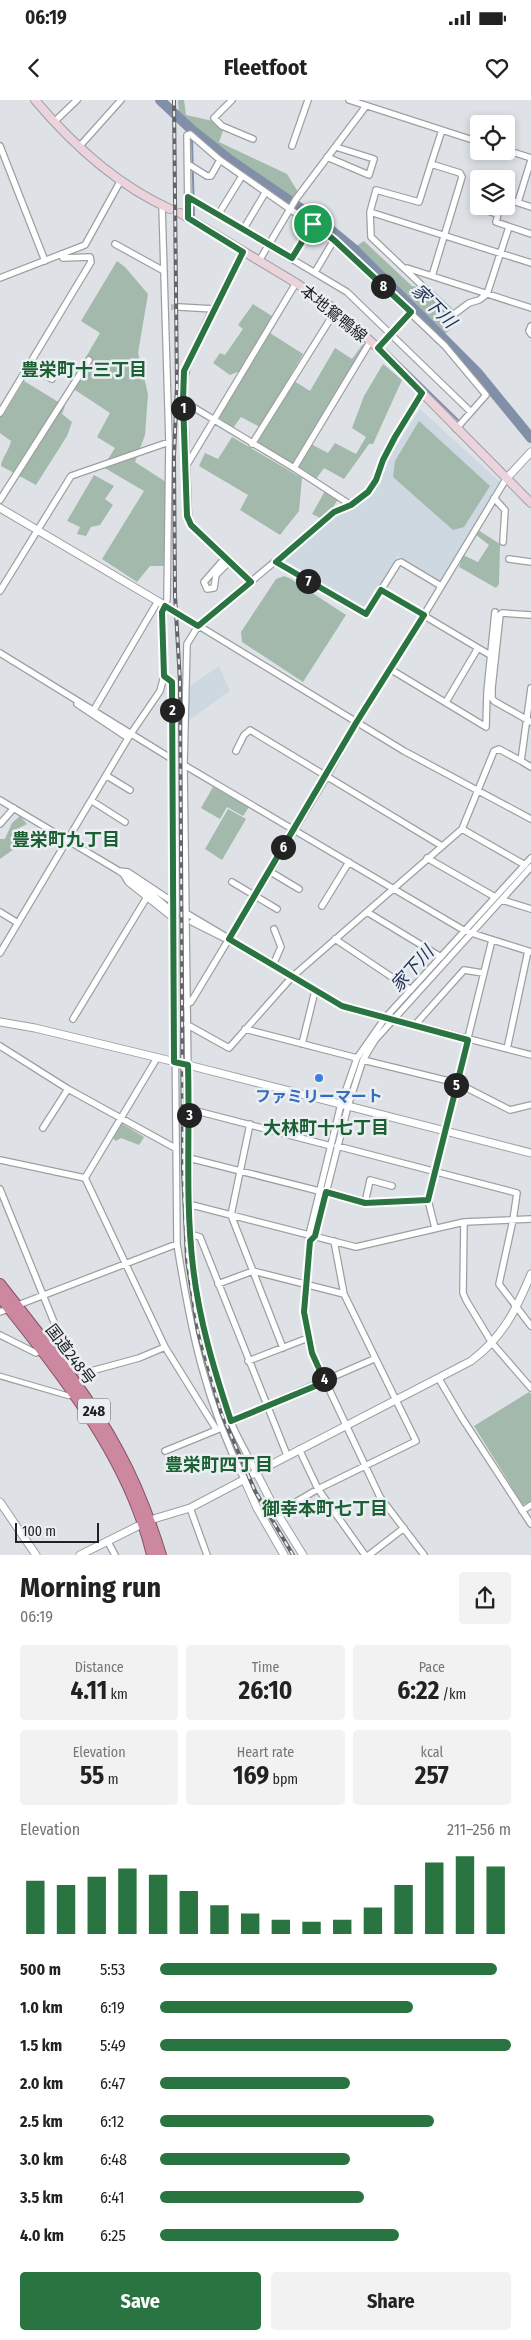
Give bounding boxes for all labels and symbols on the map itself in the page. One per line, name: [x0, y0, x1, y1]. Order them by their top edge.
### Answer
pin: [292, 203, 334, 245]
pin: 8: [370, 274, 396, 298]
water label: 家下川: [407, 279, 462, 334]
street label: 本地鴛鴨線: [297, 281, 371, 346]
district label: 豊栄町十三丁目: [21, 359, 147, 381]
pin: 1: [170, 396, 196, 420]
pin: 7: [296, 568, 320, 594]
pin: 2: [160, 698, 184, 722]
district label: 豊栄町九丁目: [12, 829, 120, 851]
pin: 6: [270, 834, 296, 860]
water label: 家下川: [386, 940, 440, 996]
marker: ファミリーマート: [313, 1072, 325, 1084]
pin: 5: [444, 1072, 468, 1098]
place label: ファミリーマート: [255, 1087, 383, 1106]
pin: 3: [176, 1102, 202, 1128]
district label: 大林町十七丁目: [263, 1117, 389, 1139]
street label: 国道248号: [42, 1320, 99, 1388]
pin: 4: [312, 1366, 336, 1392]
road number: 248: [78, 1398, 110, 1424]
district label: 豊栄町四丁目: [165, 1454, 273, 1476]
district label: 御幸本町七丁目: [261, 1498, 388, 1520]
scale bar: [15, 1520, 99, 1543]

